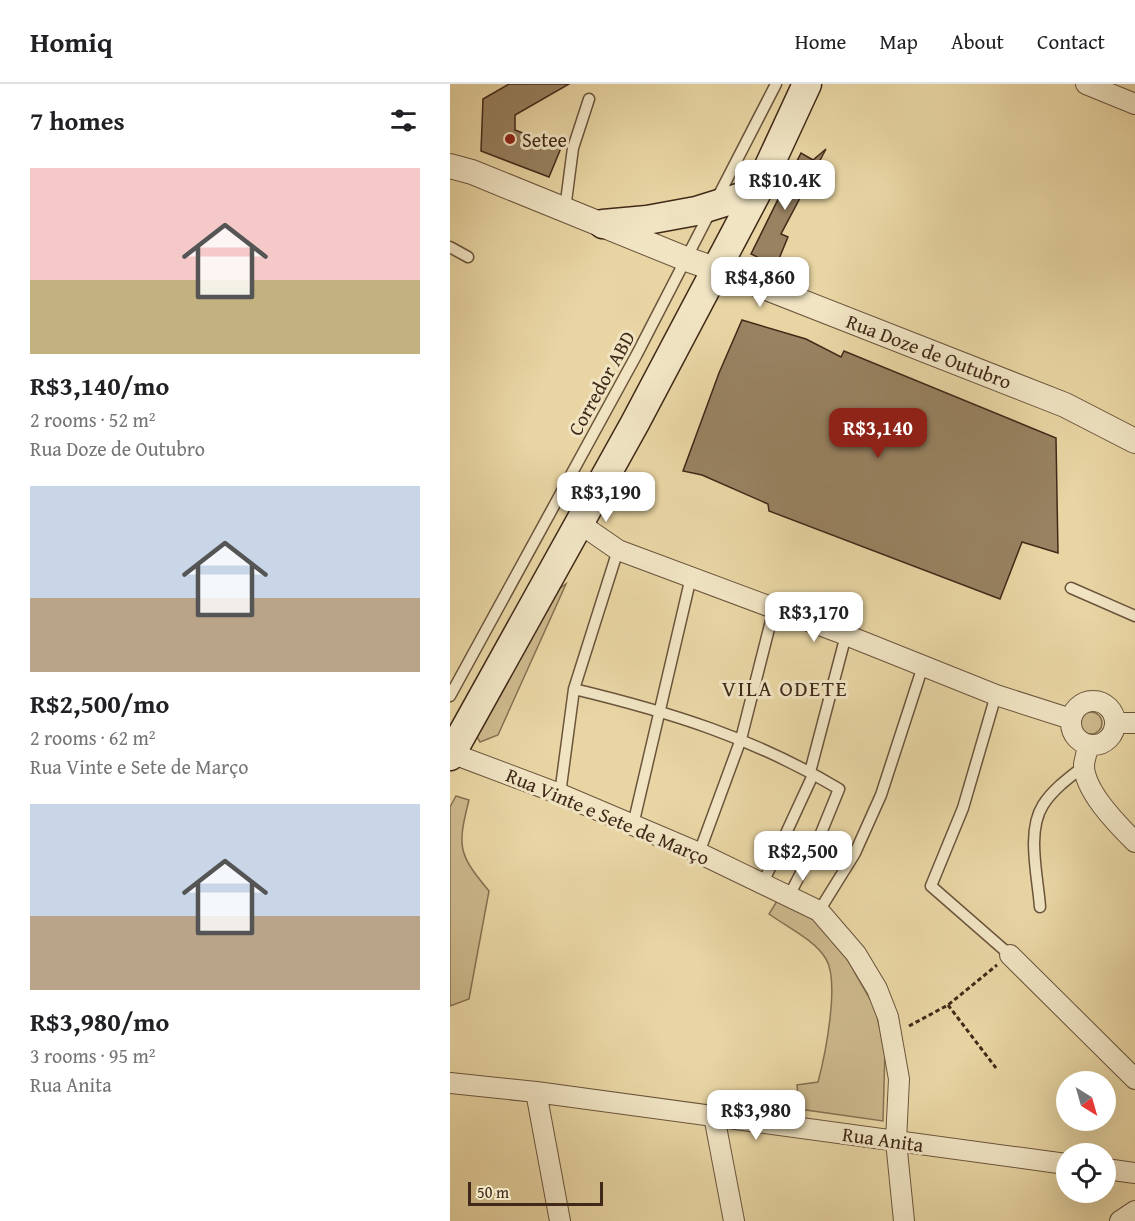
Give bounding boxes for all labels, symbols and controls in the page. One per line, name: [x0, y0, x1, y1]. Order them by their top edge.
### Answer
text: Homiq: [30, 21, 113, 62]
text: Home: [795, 26, 846, 57]
text: Map: [879, 26, 918, 57]
text: About: [951, 26, 1004, 57]
text: Contact: [1037, 26, 1105, 57]
text: 7 homes: [30, 101, 125, 140]
icon: filters: [387, 104, 420, 137]
place label: Setee: [522, 125, 567, 154]
marker: Setee: [503, 132, 517, 146]
pin: R$10.4K: [730, 160, 840, 211]
text: R$10.4K: [749, 165, 821, 194]
icon: home: [171, 207, 279, 315]
pin: R$4,860: [705, 257, 815, 308]
text: R$4,860: [725, 262, 795, 291]
street label: Rua Doze de Outubro: [842, 306, 1016, 396]
street label: Corredor ABD: [560, 325, 642, 441]
text: R$3,140/mo: [30, 366, 169, 405]
text: 2 rooms · 52 m²: [30, 405, 156, 434]
pin: R$3,140: [823, 408, 933, 459]
text: R$3,140: [843, 413, 913, 442]
text: Rua Doze de Outubro: [30, 434, 205, 463]
pin: R$3,190: [551, 472, 661, 523]
text: R$3,190: [571, 477, 641, 506]
icon: home: [171, 525, 279, 633]
pin: R$3,170: [759, 592, 869, 643]
text: R$3,170: [779, 597, 849, 626]
district label: VILA ODETE: [722, 672, 848, 704]
text: R$2,500/mo: [30, 684, 169, 723]
text: 2 rooms · 62 m²: [30, 723, 156, 752]
text: Rua Vinte e Sete de Março: [30, 752, 248, 781]
street label: Rua Vinte e Sete de Março: [502, 760, 714, 872]
pin: R$2,500: [748, 831, 858, 882]
text: R$2,500: [768, 836, 838, 865]
icon: home: [171, 843, 279, 951]
text: R$3,980/mo: [30, 1002, 169, 1041]
text: 3 rooms · 95 m²: [30, 1041, 156, 1070]
text: Rua Anita: [30, 1070, 112, 1099]
north arrow: [1056, 1071, 1116, 1131]
map controls: [1056, 1071, 1116, 1203]
pin: R$3,980: [701, 1090, 811, 1141]
text: R$3,980: [721, 1095, 791, 1124]
street label: Rua Anita: [841, 1119, 926, 1159]
button: locate: [1056, 1143, 1116, 1203]
scale bar: [468, 1179, 603, 1206]
text: 50 m: [477, 1180, 509, 1204]

